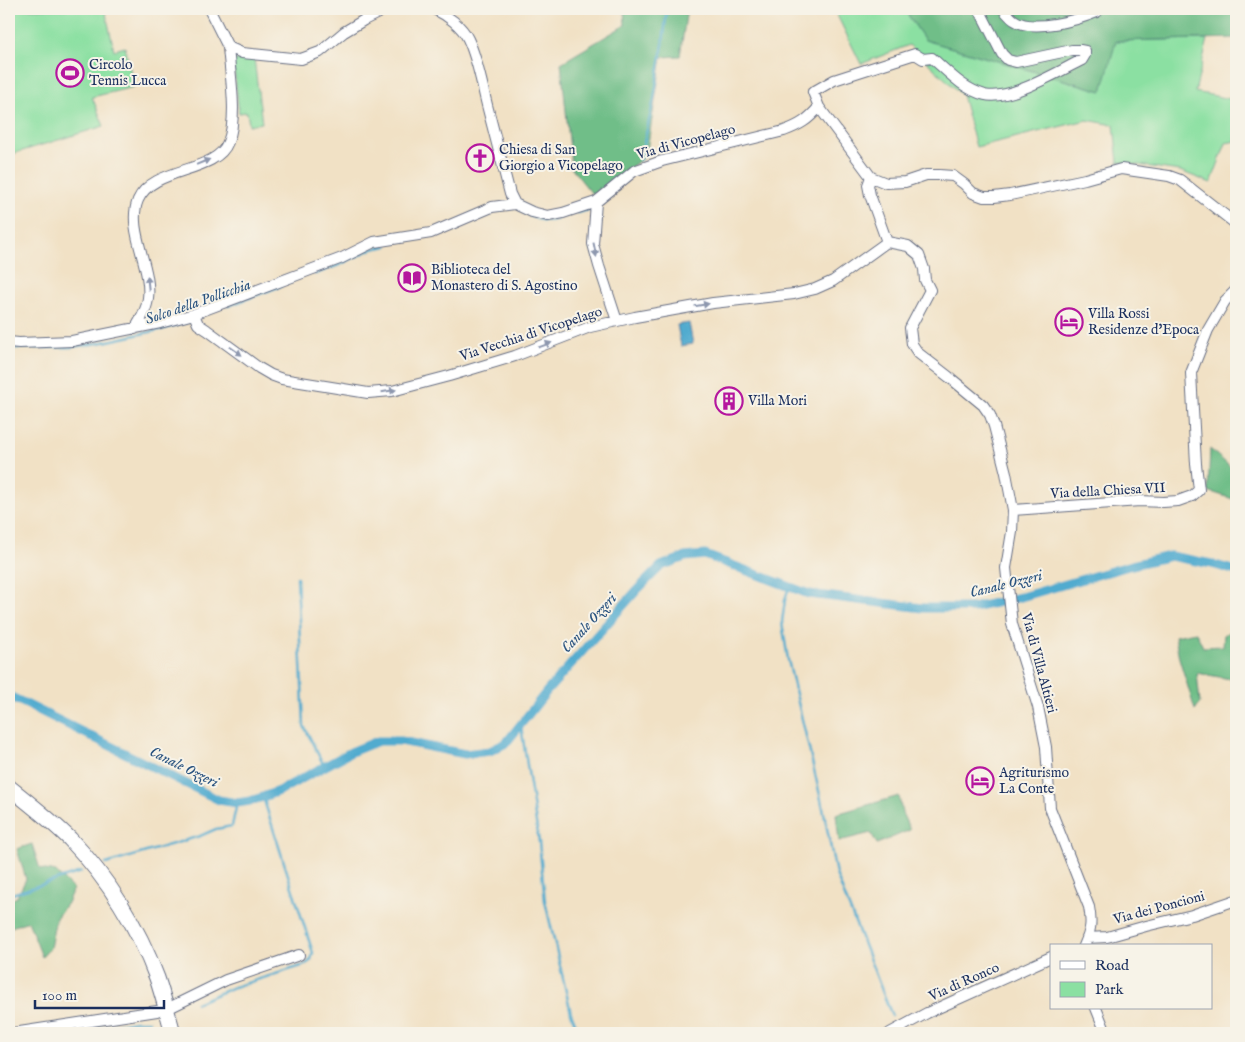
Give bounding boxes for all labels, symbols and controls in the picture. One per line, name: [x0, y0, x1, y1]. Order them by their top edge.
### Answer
place label: Circolo Tennis Lucca: [89, 56, 167, 90]
sports icon: Circolo Tennis Lucca: [55, 58, 85, 88]
street label: Via di Vicopelago: [634, 120, 738, 164]
place label: Chiesa di San Giorgio a Vicopelago: [499, 141, 623, 175]
church icon: Chiesa di San Giorgio a Vicopelago: [465, 143, 495, 173]
one-way arrow: [196, 158, 210, 166]
one-way arrow: [591, 242, 599, 257]
place label: Biblioteca del Monastero di S. Agostino: [431, 261, 578, 295]
library icon: Biblioteca del Monastero di S. Agostino: [397, 263, 427, 293]
water label: Solco della Pollicchia: [143, 275, 254, 329]
one-way arrow: [144, 275, 152, 291]
one-way arrow: [695, 301, 711, 309]
street label: Via Vecchia di Vicopelago: [456, 302, 605, 366]
place label: Villa Rossi Residenze d'Epoca: [1087, 305, 1200, 339]
hotel icon: Villa Rossi Residenze d'Epoca: [1054, 307, 1084, 337]
one-way arrow: [538, 341, 553, 349]
one-way arrow: [229, 346, 243, 356]
one-way arrow: [382, 386, 398, 394]
building icon: Villa Mori: [714, 386, 744, 416]
place label: Villa Mori: [747, 392, 807, 410]
street label: Via della Chiesa VII: [1049, 479, 1166, 503]
water label: Canale Ozzeri: [968, 565, 1046, 602]
water label: Canale Ozzeri: [557, 588, 622, 657]
street label: Via di Villa Altieri: [1017, 610, 1061, 715]
water label: Canale Ozzeri: [147, 742, 223, 793]
place label: Agriturismo La Conte: [998, 764, 1070, 798]
hotel icon: Agriturismo La Conte: [965, 766, 995, 796]
street label: Via dei Poncioni: [1110, 887, 1207, 929]
legend: [1050, 944, 1212, 1010]
text: Road: [1095, 956, 1130, 975]
street label: Via di Ronco: [925, 958, 1002, 1006]
scale bar: [35, 977, 164, 1009]
text: Park: [1095, 980, 1125, 999]
text: 100 m: [42, 986, 78, 1005]

